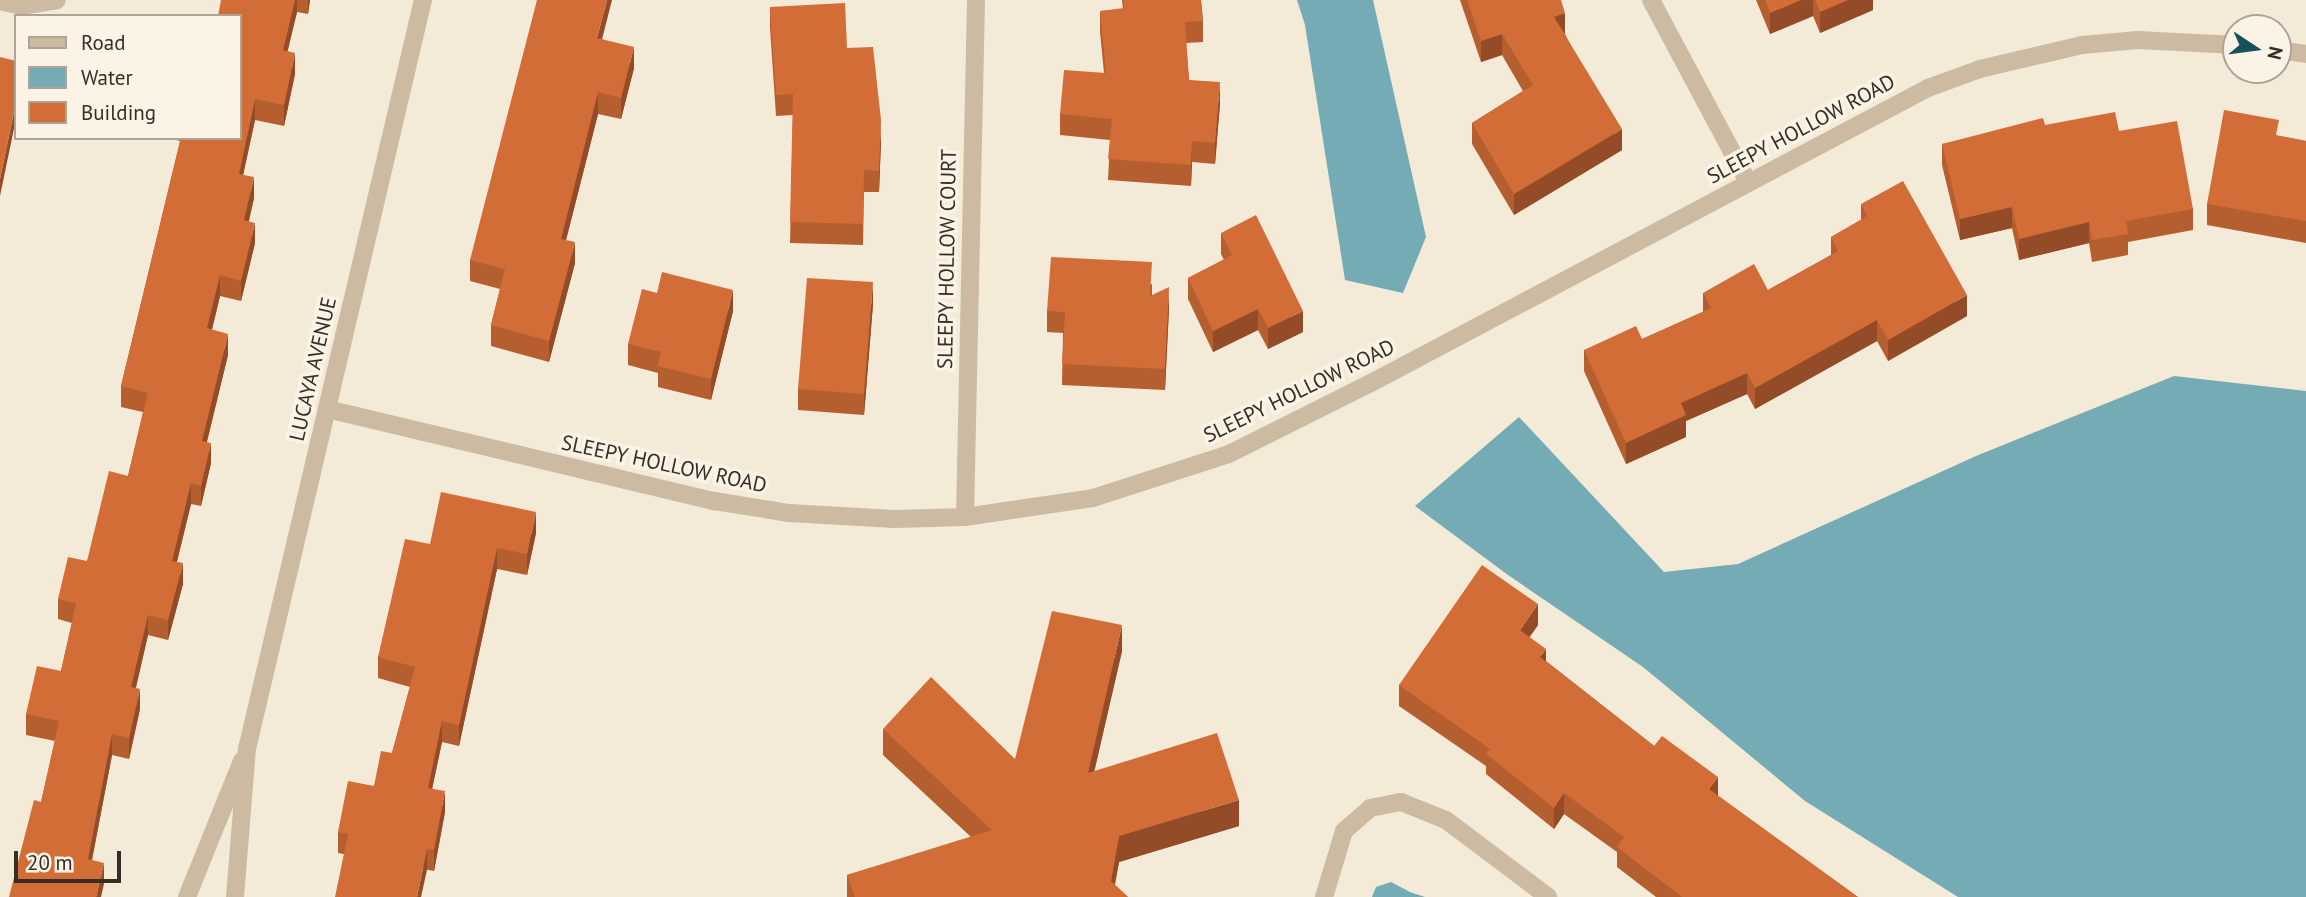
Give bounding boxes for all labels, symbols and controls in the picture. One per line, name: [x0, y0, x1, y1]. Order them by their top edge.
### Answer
legend: [14, 14, 242, 140]
north arrow: [2222, 14, 2292, 84]
text: Road: [81, 29, 125, 56]
text: N: [2262, 44, 2289, 62]
text: Water: [81, 64, 133, 91]
street label: SLEEPY HOLLOW ROAD: [1702, 69, 1900, 189]
text: Building: [81, 99, 156, 126]
street label: SLEEPY HOLLOW COURT: [932, 148, 962, 370]
street label: LUCAYA AVENUE: [284, 294, 342, 444]
street label: SLEEPY HOLLOW ROAD: [1199, 334, 1399, 448]
street label: SLEEPY HOLLOW ROAD: [559, 430, 769, 498]
scale bar: [18, 838, 124, 882]
text: 20 m: [27, 849, 73, 876]

